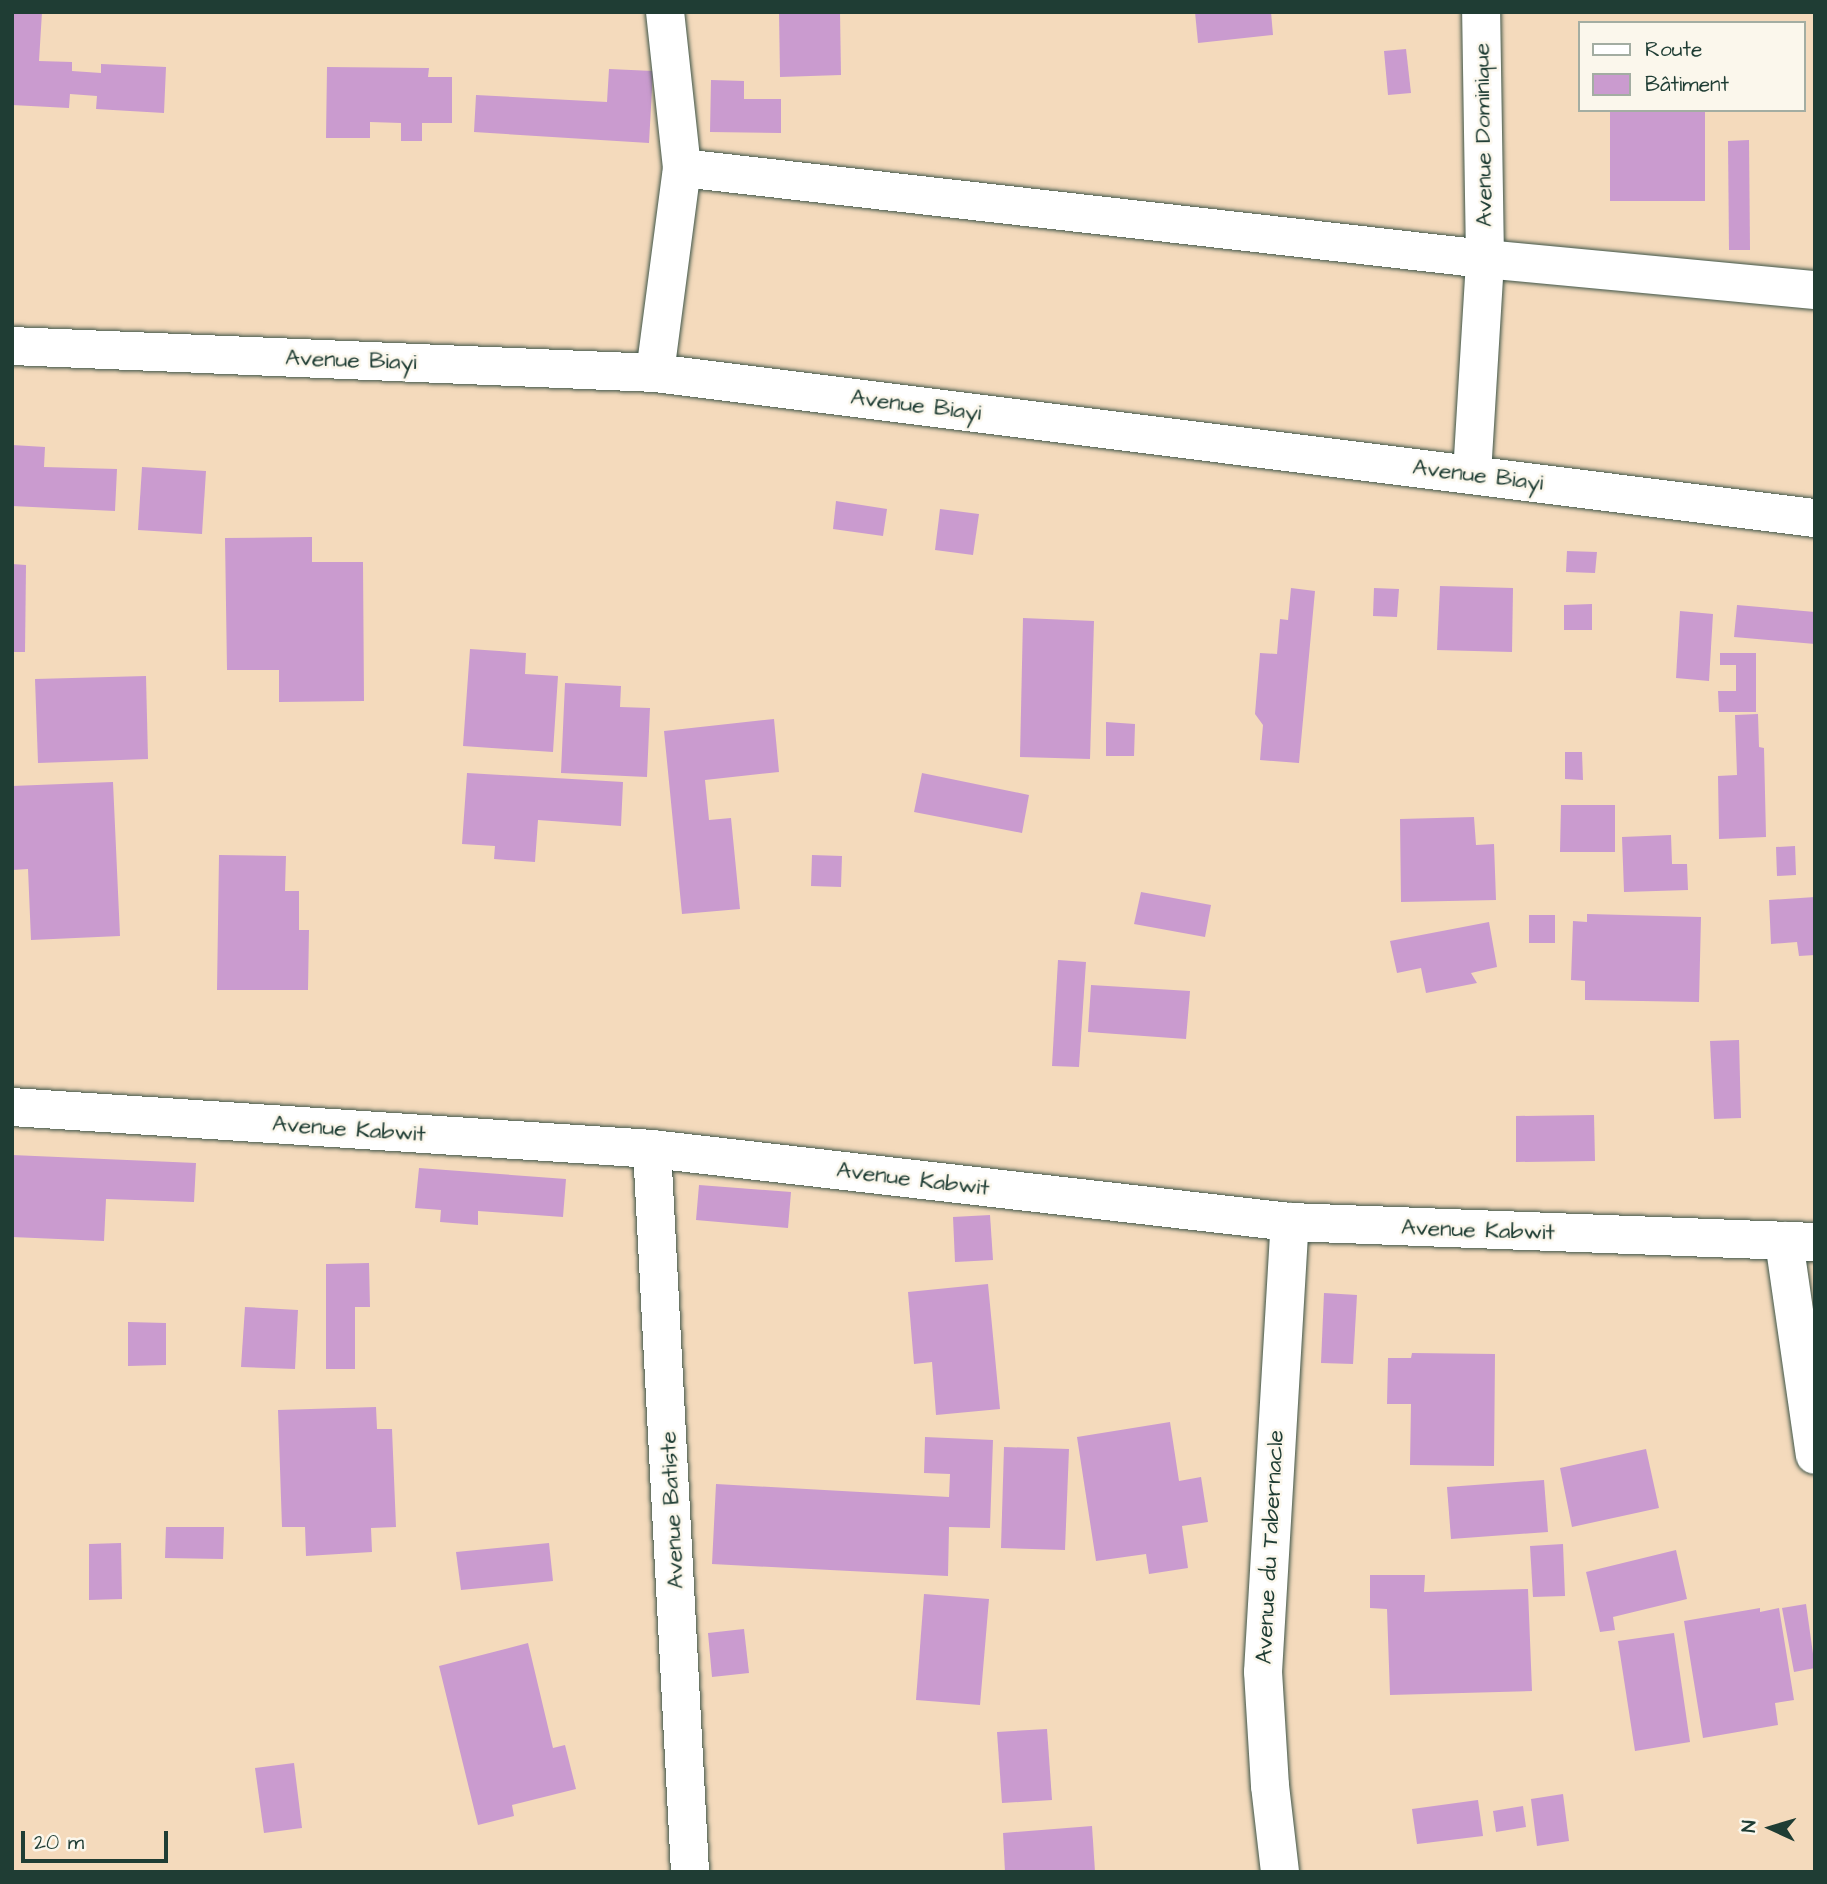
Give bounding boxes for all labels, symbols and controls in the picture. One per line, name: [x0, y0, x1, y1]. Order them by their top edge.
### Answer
legend: [1578, 21, 1806, 112]
text: Route: [1645, 35, 1702, 64]
street label: Avenue Dominique: [1468, 43, 1498, 227]
text: Bâtiment: [1645, 70, 1729, 99]
street label: Avenue Biayi: [285, 344, 417, 376]
street label: Avenue Biayi: [849, 383, 983, 427]
street label: Avenue Biayi: [1411, 453, 1545, 497]
street label: Avenue Kabwit: [271, 1110, 427, 1148]
street label: Avenue Kabwit: [835, 1156, 991, 1202]
street label: Avenue Kabwit: [1401, 1214, 1555, 1246]
street label: Avenue du Tabernacle: [1250, 1429, 1290, 1665]
street label: Avenue Batiste: [654, 1430, 690, 1590]
north arrow: [1736, 1793, 1806, 1863]
scale bar: [24, 1818, 172, 1862]
text: N: [1736, 1820, 1763, 1833]
text: 20 m: [34, 1828, 84, 1857]

